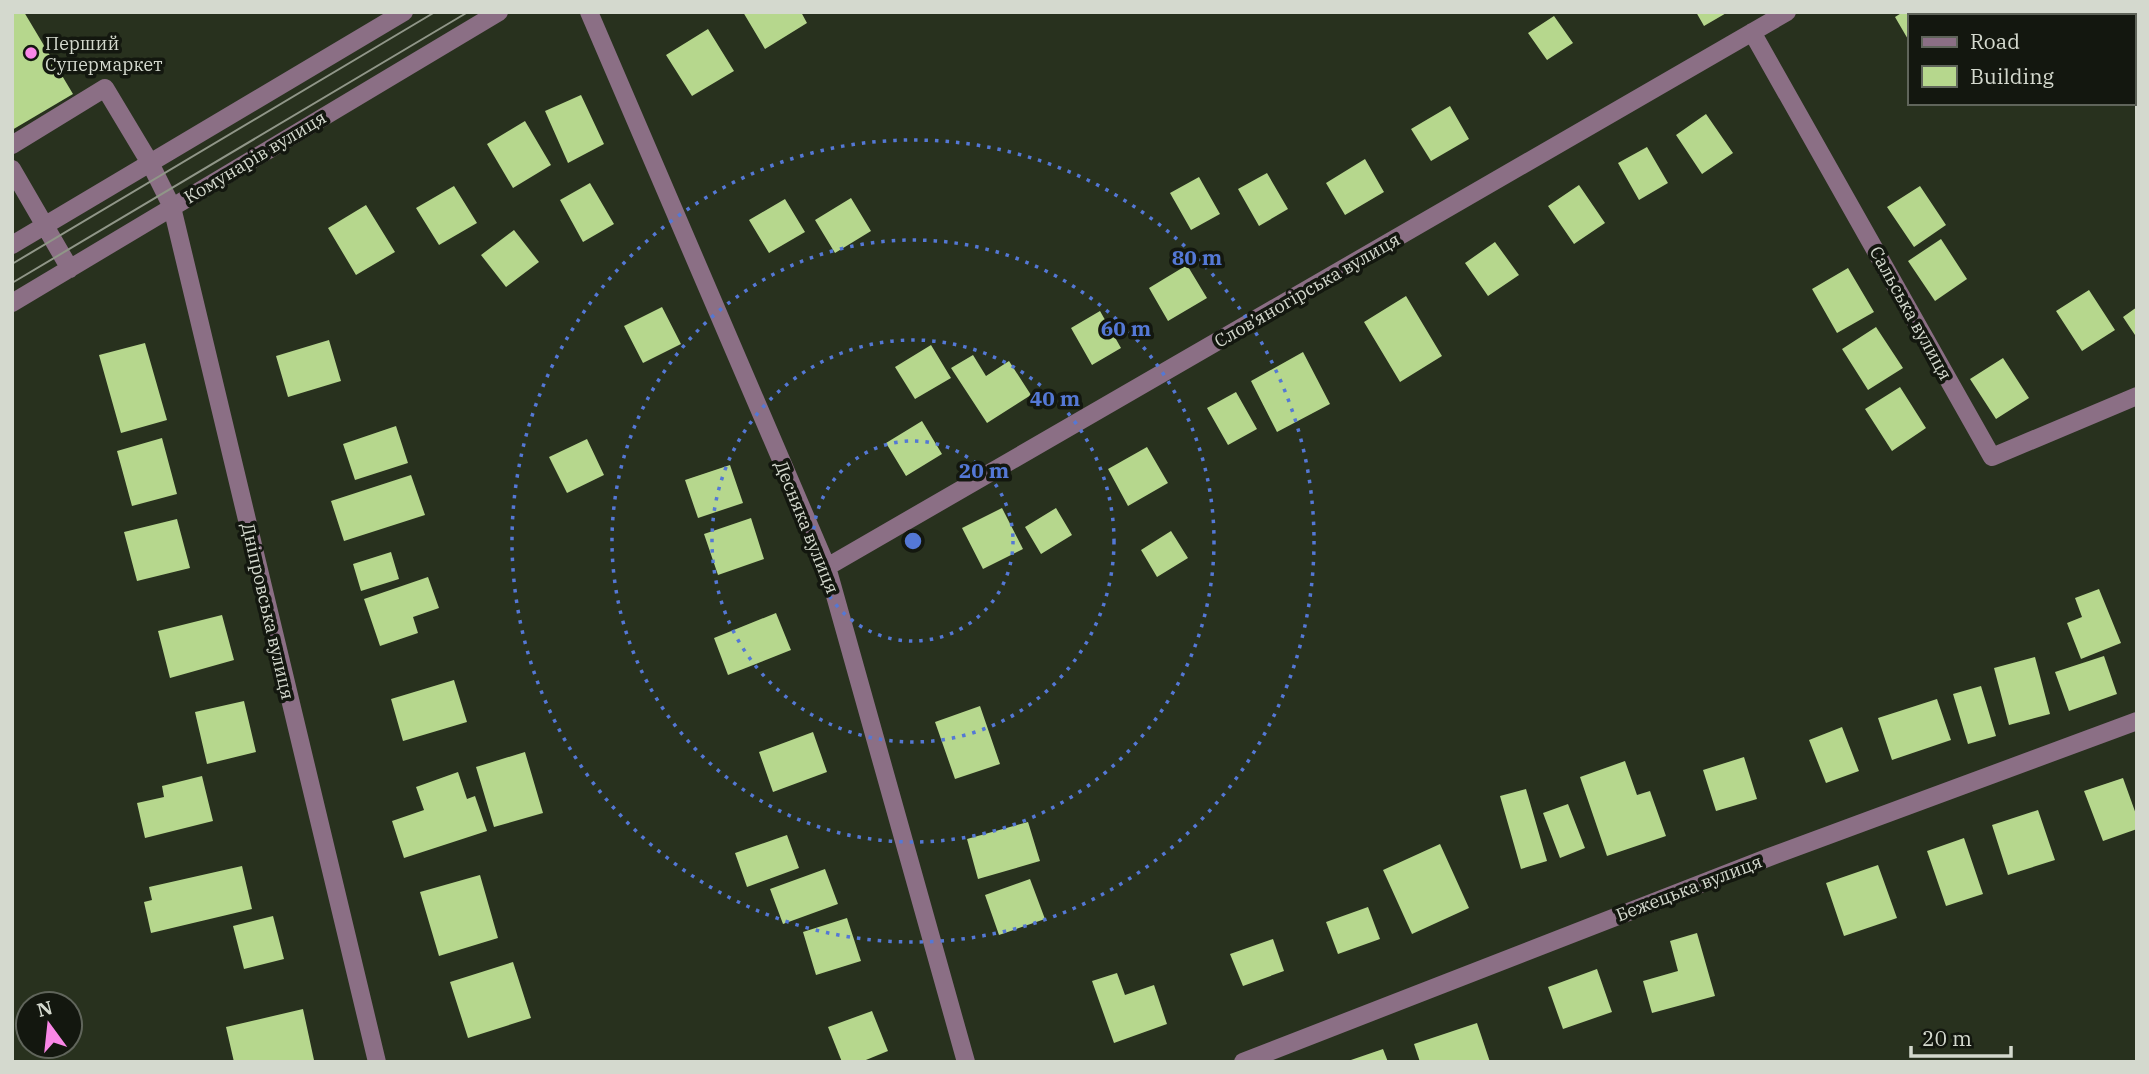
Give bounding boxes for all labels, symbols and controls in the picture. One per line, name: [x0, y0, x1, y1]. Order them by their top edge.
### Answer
legend: [1908, 14, 2135, 105]
text: Road: [1970, 27, 2020, 55]
place label: Перший Супермаркет: [45, 32, 163, 76]
marker: Перший Супермаркет: [23, 45, 39, 61]
text: Building: [1970, 62, 2055, 90]
street label: Комунарів вулиця: [180, 105, 330, 209]
street label: Слов’яногірська вулиця: [1210, 227, 1404, 353]
street label: Сальська вулиця: [1865, 242, 1957, 384]
text: 80 m: [1172, 243, 1222, 271]
text: 60 m: [1101, 314, 1151, 342]
text: 40 m: [1030, 384, 1080, 412]
text: 20 m: [959, 456, 1009, 484]
street label: Десняка вулиця: [770, 457, 844, 597]
street label: Дніпровська вулиця: [236, 520, 300, 702]
centre of rings: [901, 529, 925, 553]
street label: Бежецька вулиця: [1613, 850, 1765, 926]
north arrow: [14, 990, 84, 1060]
text: N: [34, 995, 55, 1022]
scale bar: [1911, 1014, 2011, 1058]
text: 20 m: [1922, 1024, 1972, 1052]

